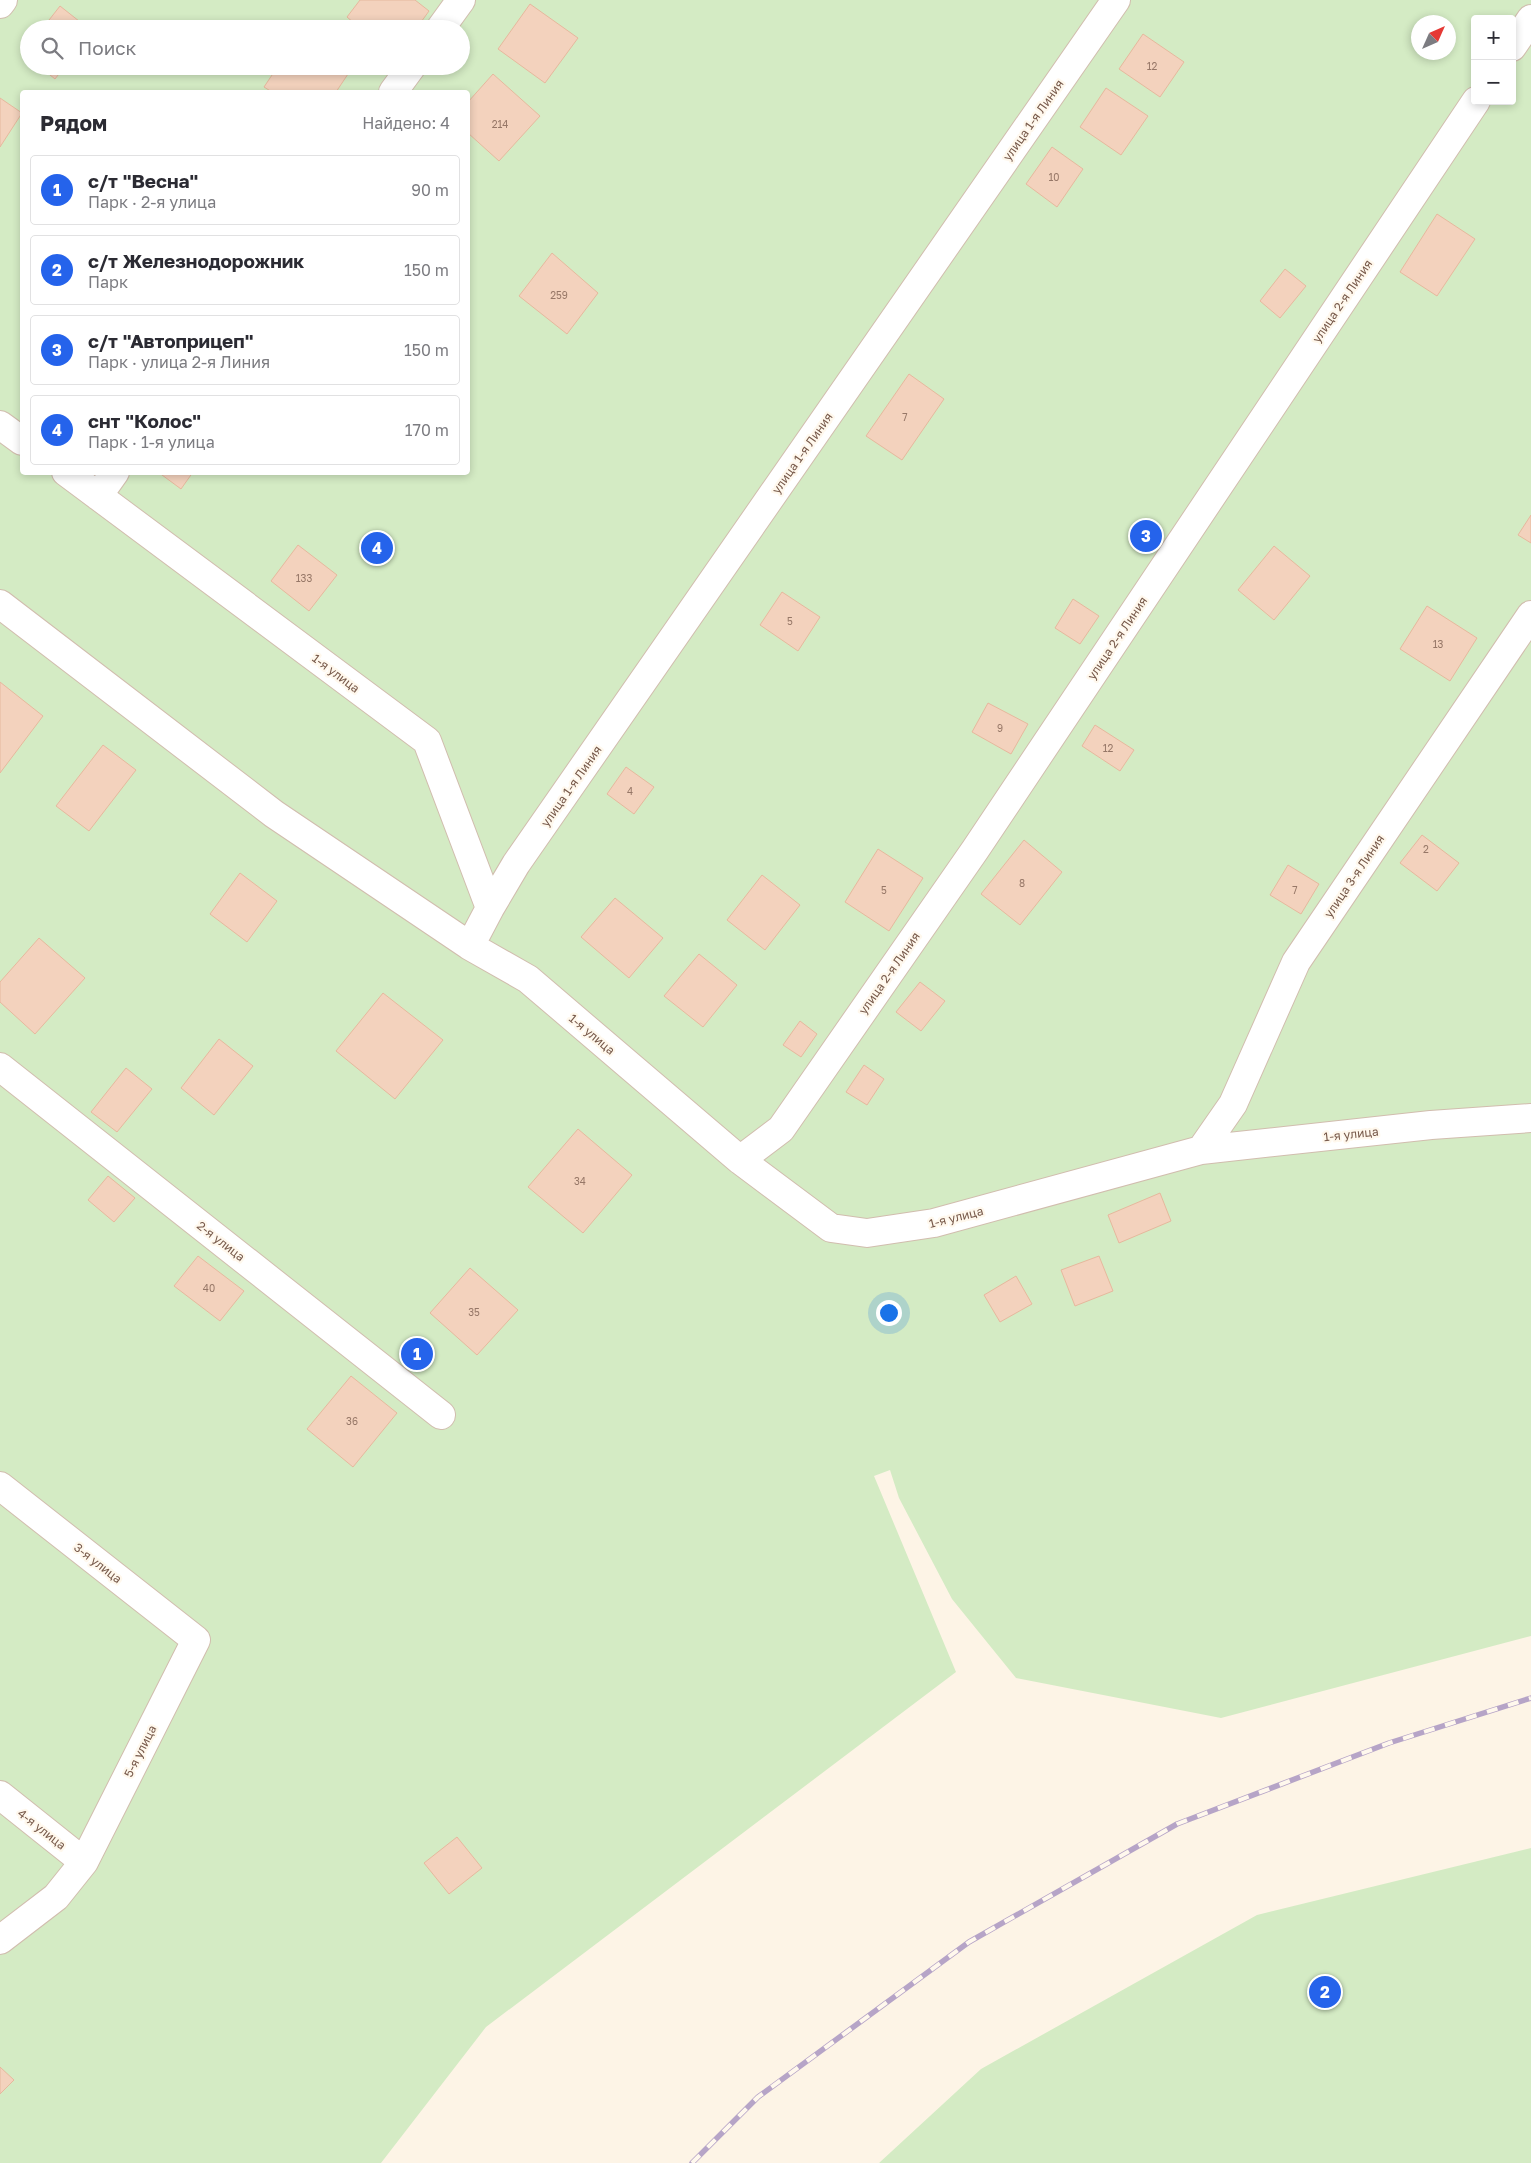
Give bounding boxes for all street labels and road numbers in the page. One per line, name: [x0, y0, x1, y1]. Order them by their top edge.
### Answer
street label: улица 1-я Линия: [999, 76, 1067, 164]
street label: улица 2-я Линия: [1309, 257, 1375, 345]
street label: улица 1-я Линия: [768, 409, 836, 497]
street label: улица 2-я Линия: [1084, 594, 1150, 682]
street label: 1-я улица: [309, 650, 363, 696]
street label: улица 1-я Линия: [537, 742, 605, 830]
street label: улица 3-я Линия: [1321, 832, 1387, 920]
street label: улица 2-я Линия: [855, 929, 923, 1017]
street label: 1-я улица: [566, 1010, 618, 1058]
street label: 1-я улица: [1323, 1124, 1379, 1144]
street label: 1-я улица: [927, 1203, 985, 1231]
street label: 2-я улица: [194, 1218, 248, 1264]
street label: 3-я улица: [71, 1540, 125, 1586]
street label: 5-я улица: [120, 1722, 160, 1780]
street label: 4-я улица: [15, 1806, 69, 1852]

